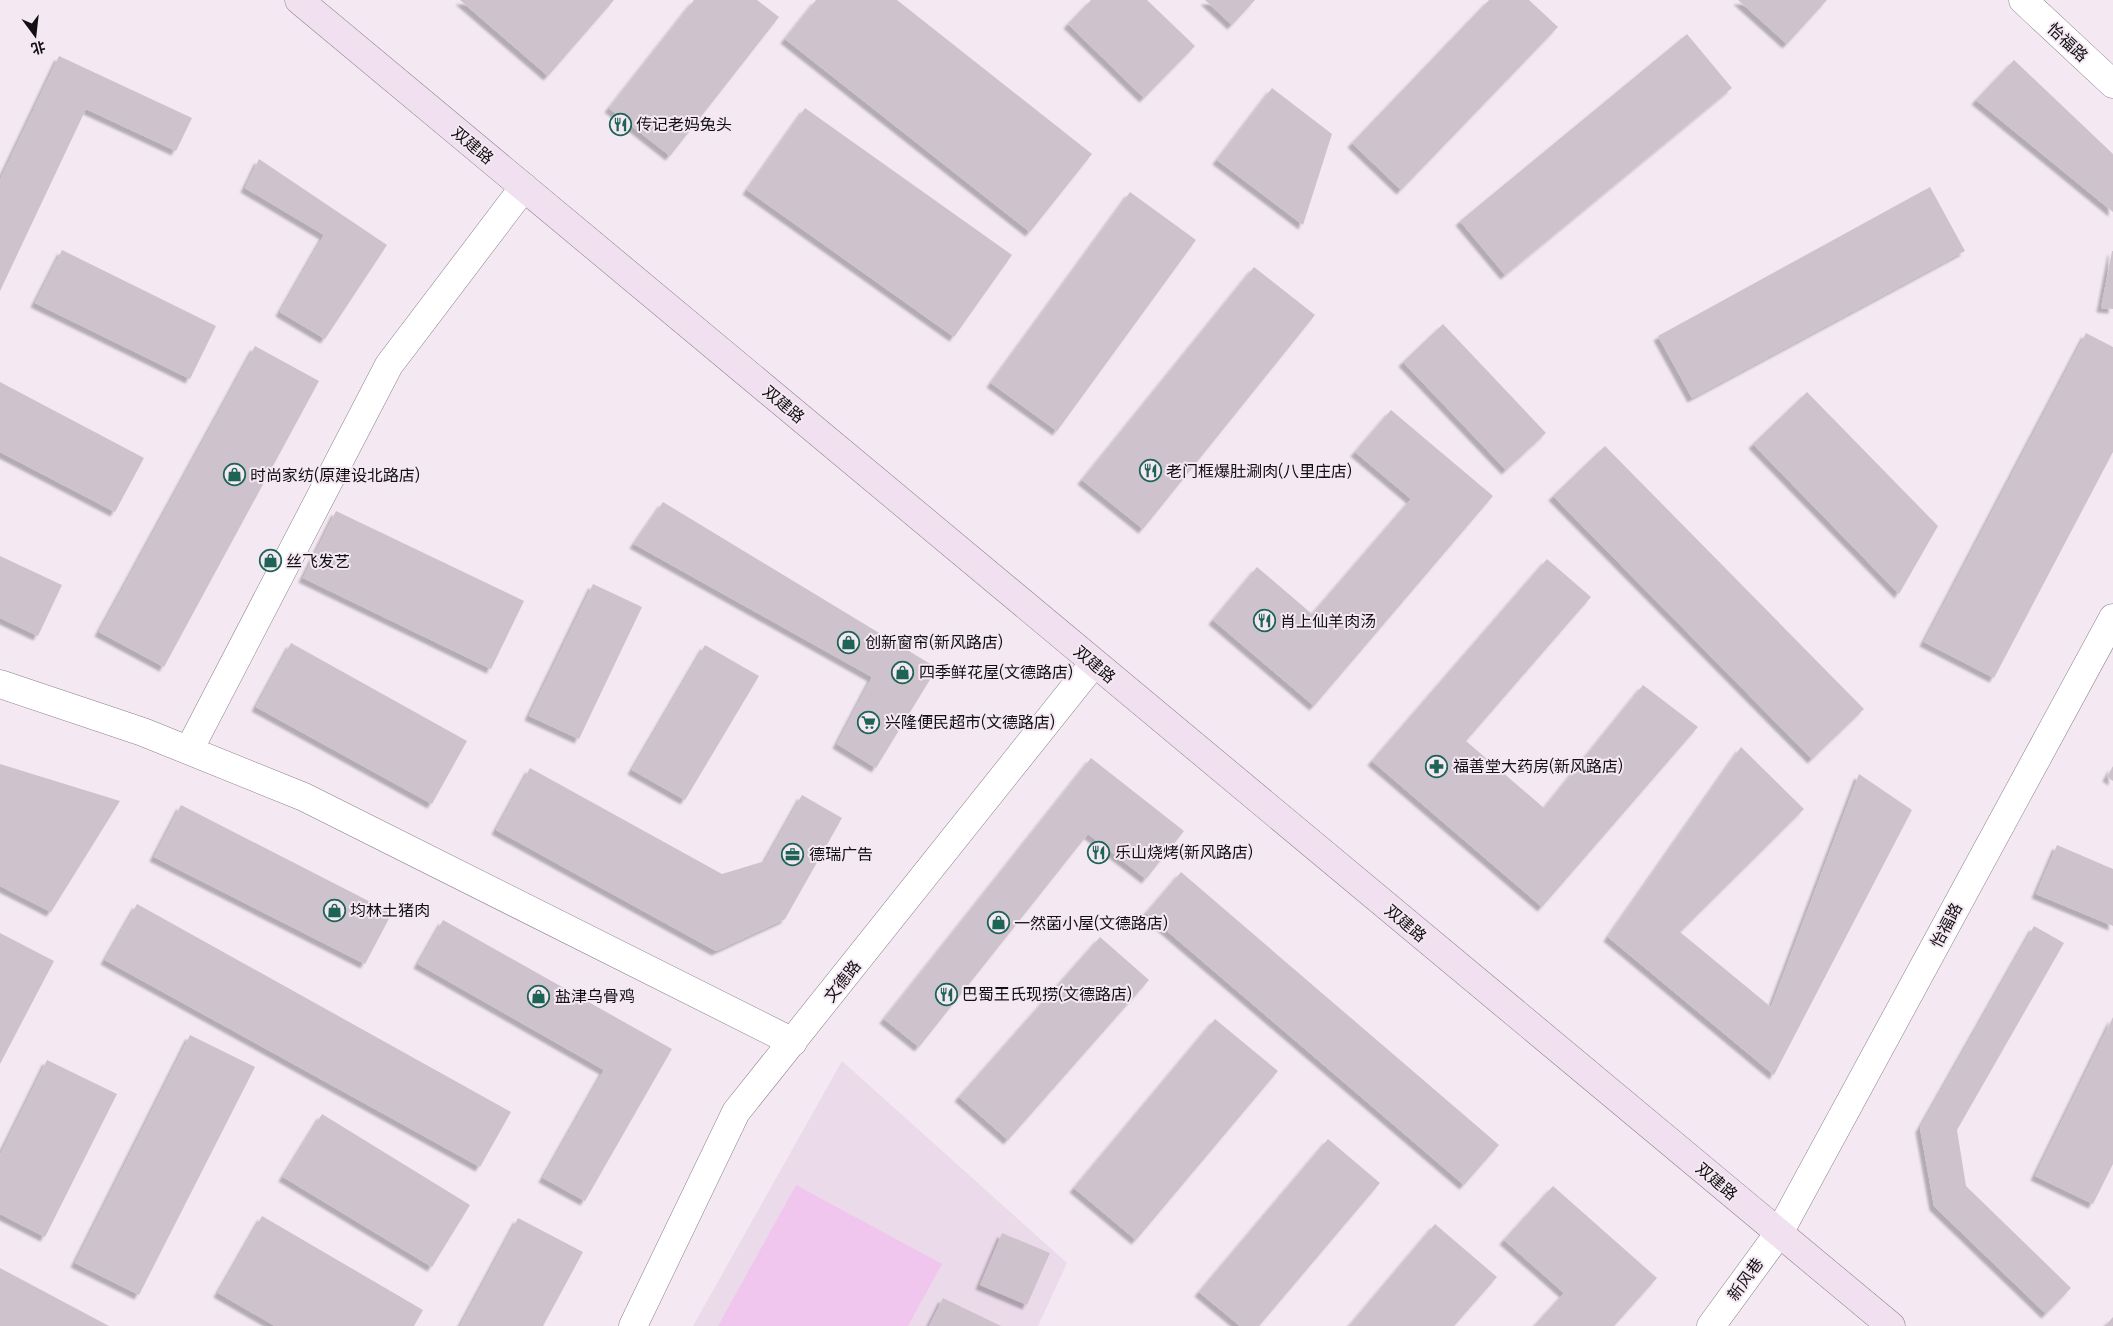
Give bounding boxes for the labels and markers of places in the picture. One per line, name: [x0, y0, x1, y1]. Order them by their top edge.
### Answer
restaurant icon: 传记老妈兔头: [608, 112, 632, 136]
place label: 传记老妈兔头: [636, 115, 732, 134]
restaurant icon: 老门框爆肚涮肉(八里庄店): [1138, 459, 1162, 483]
place label: 老门框爆肚涮肉(八里庄店): [1166, 462, 1352, 481]
shop icon: 时尚家纺(原建设北路店): [222, 463, 246, 487]
place label: 时尚家纺(原建设北路店): [250, 466, 420, 485]
shop icon: 丝飞发艺: [258, 549, 282, 573]
place label: 丝飞发艺: [286, 552, 350, 571]
restaurant icon: 肖上仙羊肉汤: [1252, 609, 1276, 633]
place label: 肖上仙羊肉汤: [1280, 612, 1376, 631]
shop icon: 创新窗帘(新风路店): [837, 630, 861, 654]
place label: 创新窗帘(新风路店): [865, 633, 1003, 652]
shop icon: 四季鲜花屋(文德路店): [891, 660, 915, 684]
place label: 四季鲜花屋(文德路店): [919, 663, 1073, 682]
supermarket icon: 兴隆便民超市(文德路店): [857, 710, 881, 734]
place label: 兴隆便民超市(文德路店): [885, 713, 1055, 732]
pharmacy icon: 福善堂大药房(新风路店): [1425, 754, 1449, 778]
place label: 福善堂大药房(新风路店): [1453, 757, 1623, 776]
restaurant icon: 乐山烧烤(新风路店): [1087, 840, 1111, 864]
office icon: 德瑞广告: [781, 842, 805, 866]
place label: 乐山烧烤(新风路店): [1115, 843, 1253, 862]
place label: 德瑞广告: [809, 845, 873, 864]
shop icon: 均林土猪肉: [322, 898, 346, 922]
place label: 均林土猪肉: [350, 901, 430, 920]
shop icon: 一然菌小屋(文德路店): [986, 911, 1010, 935]
place label: 一然菌小屋(文德路店): [1014, 914, 1168, 933]
restaurant icon: 巴蜀王氏现捞(文德路店): [934, 982, 958, 1006]
shop icon: 盐津乌骨鸡: [527, 984, 551, 1008]
place label: 巴蜀王氏现捞(文德路店): [962, 985, 1132, 1004]
place label: 盐津乌骨鸡: [555, 987, 635, 1006]

